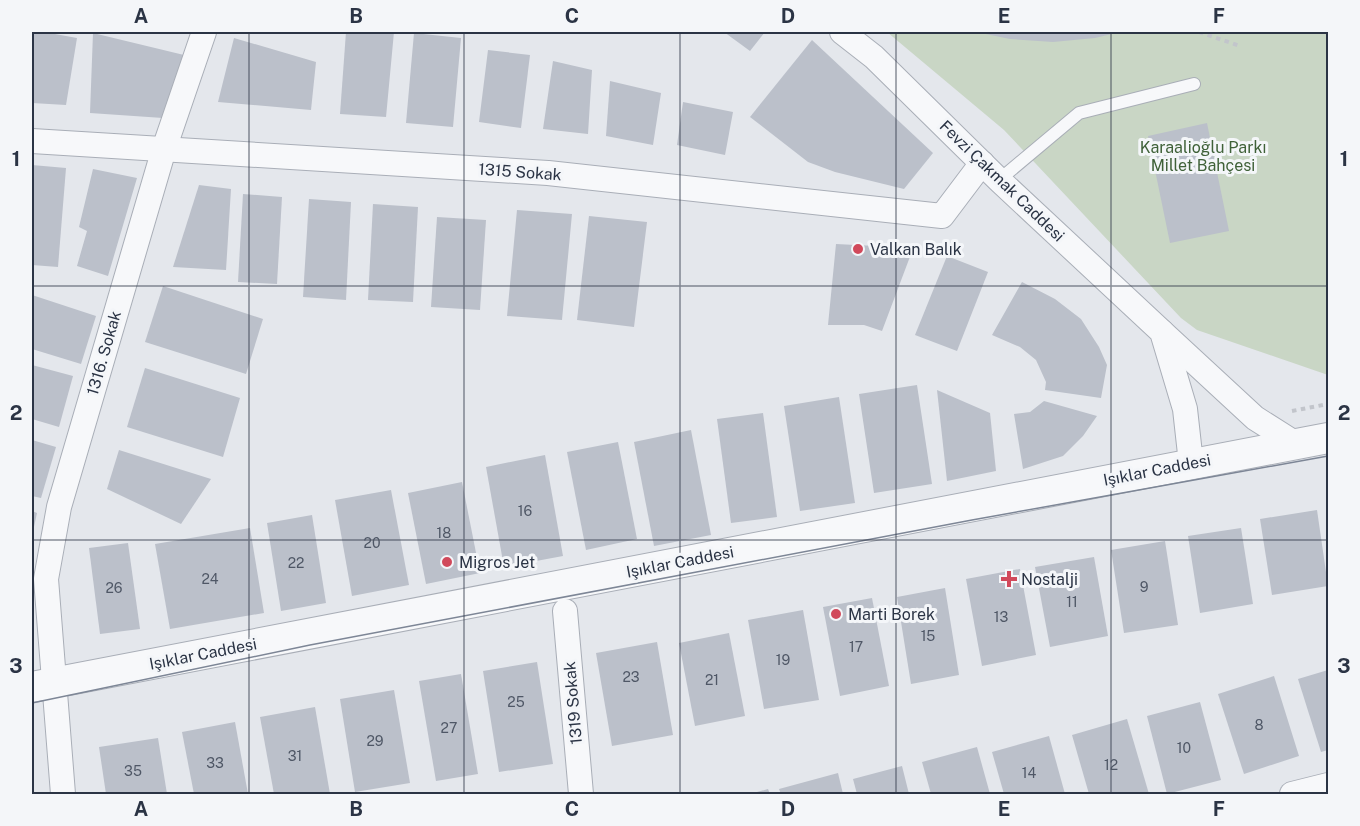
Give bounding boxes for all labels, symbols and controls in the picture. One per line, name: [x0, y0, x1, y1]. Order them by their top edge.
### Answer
text: A: [134, 4, 148, 28]
text: B: [349, 4, 363, 28]
text: C: [565, 4, 579, 28]
text: D: [781, 4, 795, 28]
text: E: [998, 4, 1010, 28]
text: F: [1213, 4, 1225, 28]
street label: Fevzi Çakmak Caddesi: [936, 117, 1068, 245]
park label: Karaalioğlu Parkı Millet Bahçesi: [1140, 138, 1266, 175]
text: 1: [12, 147, 20, 171]
text: 1: [1340, 147, 1348, 171]
street label: 1315 Sokak: [478, 160, 562, 184]
place label: Valkan Balık: [870, 240, 962, 259]
marker: Valkan Balık: [851, 242, 865, 256]
street label: 1316. Sokak: [83, 309, 125, 397]
text: 2: [10, 401, 22, 425]
text: 2: [1338, 401, 1350, 425]
street label: Işıklar Caddesi: [1102, 450, 1212, 490]
house number: 16: [518, 503, 532, 519]
house number: 18: [437, 525, 451, 541]
house number: 20: [364, 535, 380, 551]
street label: Işıklar Caddesi: [625, 542, 735, 582]
place label: Migros Jet: [459, 553, 535, 572]
house number: 22: [288, 555, 304, 571]
marker: Migros Jet: [440, 555, 454, 569]
place label: Nostalji: [1021, 570, 1078, 589]
house number: 24: [201, 571, 219, 587]
marker: Nostalji: [1002, 572, 1016, 586]
house number: 9: [1140, 579, 1149, 595]
house number: 26: [105, 580, 123, 596]
house number: 11: [1066, 594, 1078, 610]
place label: Marti Borek: [848, 605, 935, 624]
marker: Marti Borek: [829, 607, 843, 621]
house number: 13: [994, 609, 1008, 625]
house number: 15: [921, 628, 935, 644]
street label: Işıklar Caddesi: [148, 634, 258, 674]
house number: 17: [849, 639, 863, 655]
house number: 19: [776, 652, 790, 668]
text: 3: [9, 654, 23, 678]
text: 3: [1337, 654, 1351, 678]
street label: 1319 Sokak: [560, 661, 586, 745]
house number: 23: [622, 669, 640, 685]
house number: 21: [705, 672, 719, 688]
house number: 25: [507, 694, 525, 710]
house number: 8: [1254, 717, 1264, 733]
house number: 27: [441, 720, 457, 736]
house number: 29: [366, 733, 384, 749]
house number: 10: [1177, 740, 1191, 756]
house number: 31: [288, 748, 302, 764]
house number: 33: [206, 755, 224, 771]
house number: 12: [1104, 757, 1118, 773]
house number: 35: [124, 763, 142, 779]
house number: 14: [1022, 765, 1036, 781]
text: A: [134, 797, 148, 821]
text: B: [349, 797, 363, 821]
text: C: [565, 797, 579, 821]
text: D: [781, 797, 795, 821]
text: E: [998, 797, 1010, 821]
text: F: [1213, 797, 1225, 821]

